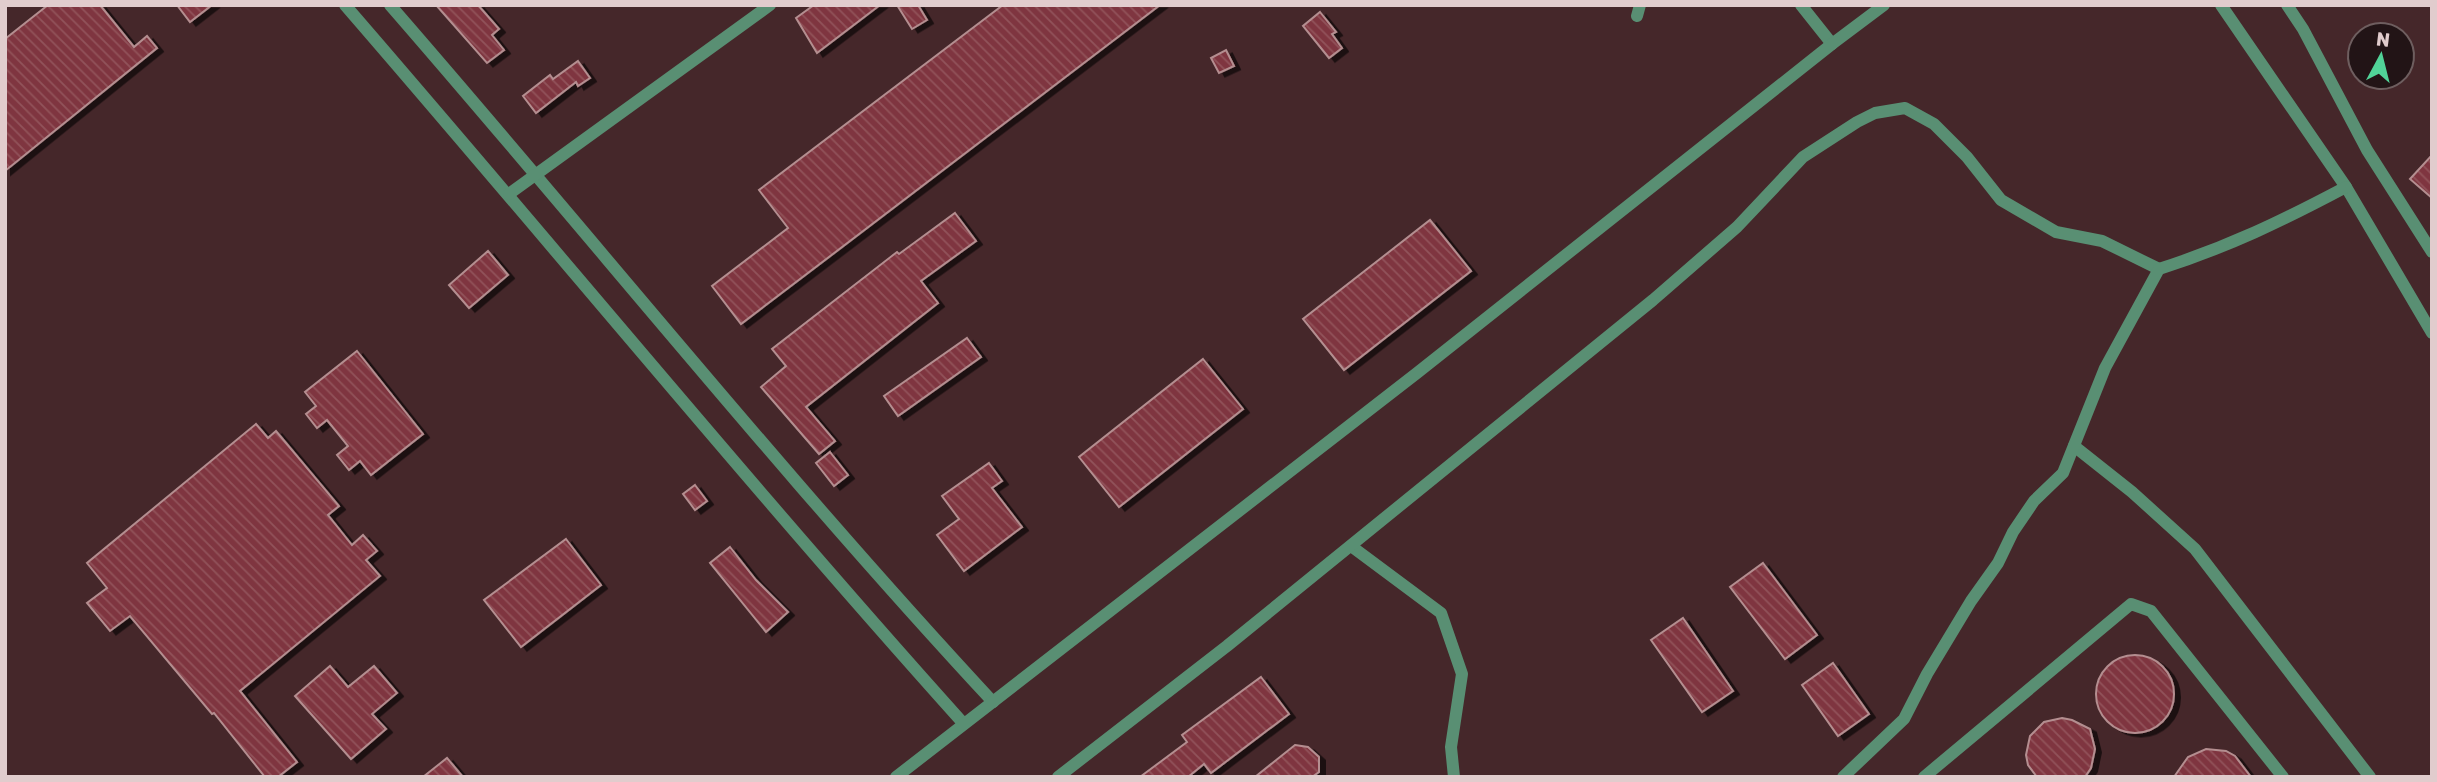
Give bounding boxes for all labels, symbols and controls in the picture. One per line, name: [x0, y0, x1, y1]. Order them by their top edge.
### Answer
north arrow: [2346, 21, 2416, 91]
text: N: [2375, 27, 2391, 52]

